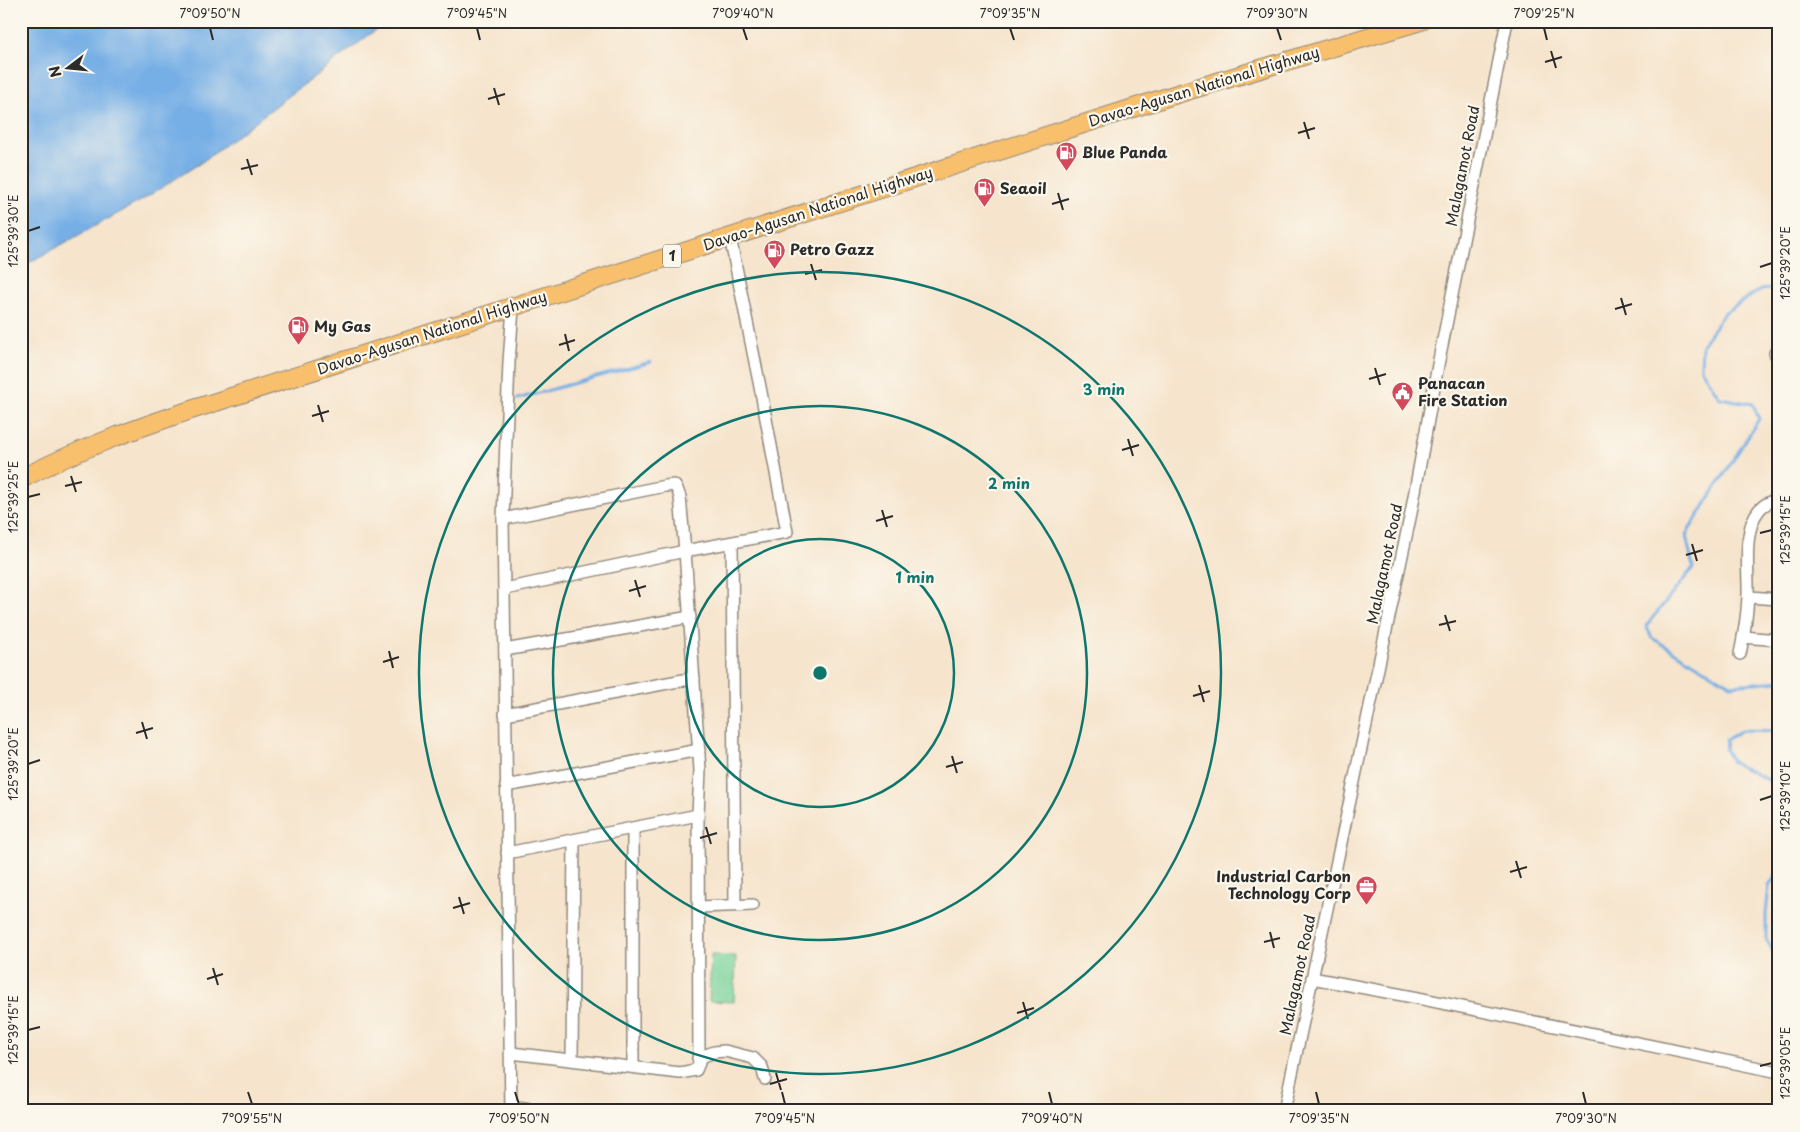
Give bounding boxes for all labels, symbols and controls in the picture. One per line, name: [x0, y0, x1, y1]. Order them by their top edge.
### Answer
text: 7°09'50"N: [179, 4, 241, 22]
text: 7°09'45"N: [447, 4, 507, 22]
text: 7°09'40"N: [712, 4, 774, 22]
text: 7°09'35"N: [980, 4, 1040, 22]
text: 7°09'30"N: [1246, 4, 1308, 22]
text: 7°09'25"N: [1513, 4, 1575, 22]
street label: Davao-Agusan National Highway: [1085, 39, 1322, 132]
north arrow: [42, 42, 92, 92]
text: N: [43, 63, 67, 80]
street label: Malagamot Road: [1439, 103, 1485, 228]
place label: Blue Panda: [1082, 140, 1168, 163]
fuel station icon: Blue Panda: [1054, 141, 1078, 172]
street label: Davao-Agusan National Highway: [700, 159, 935, 256]
place label: Seaoil: [1000, 176, 1047, 199]
fuel station icon: Seaoil: [972, 177, 996, 208]
text: 125°39'30"E: [4, 194, 22, 268]
text: 125°39'20"E: [1776, 226, 1794, 300]
place label: Petro Gazz: [790, 237, 874, 260]
fuel station icon: Petro Gazz: [762, 238, 786, 269]
road number: 1: [663, 245, 681, 268]
street label: Davao-Agusan National Highway: [314, 283, 549, 380]
place label: My Gas: [314, 314, 371, 337]
fuel station icon: My Gas: [286, 315, 310, 346]
place label: Panacan Fire Station: [1418, 371, 1508, 411]
text: 3 min: [1083, 377, 1125, 400]
public building icon: Panacan Fire Station: [1390, 381, 1414, 412]
text: 125°39'25"E: [4, 461, 22, 533]
text: 2 min: [988, 471, 1030, 494]
text: 125°39'15"E: [1776, 495, 1794, 565]
street label: Malagamot Road: [1360, 501, 1408, 626]
text: 1 min: [896, 565, 934, 588]
centre of rings: [811, 664, 829, 682]
text: 125°39'20"E: [4, 727, 22, 801]
text: 125°39'10"E: [1776, 761, 1794, 831]
place label: Industrial Carbon Technology Corp: [1216, 864, 1351, 904]
office icon: Industrial Carbon Technology Corp: [1355, 874, 1379, 905]
street label: Malagamot Road: [1273, 912, 1321, 1037]
text: 125°39'15"E: [4, 995, 22, 1065]
text: 125°39'05"E: [1776, 1027, 1794, 1099]
text: 7°09'55"N: [222, 1109, 282, 1127]
text: 7°09'50"N: [488, 1109, 550, 1127]
text: 7°09'45"N: [755, 1109, 815, 1127]
text: 7°09'40"N: [1021, 1109, 1083, 1127]
text: 7°09'35"N: [1289, 1109, 1349, 1127]
text: 7°09'30"N: [1555, 1109, 1617, 1127]

